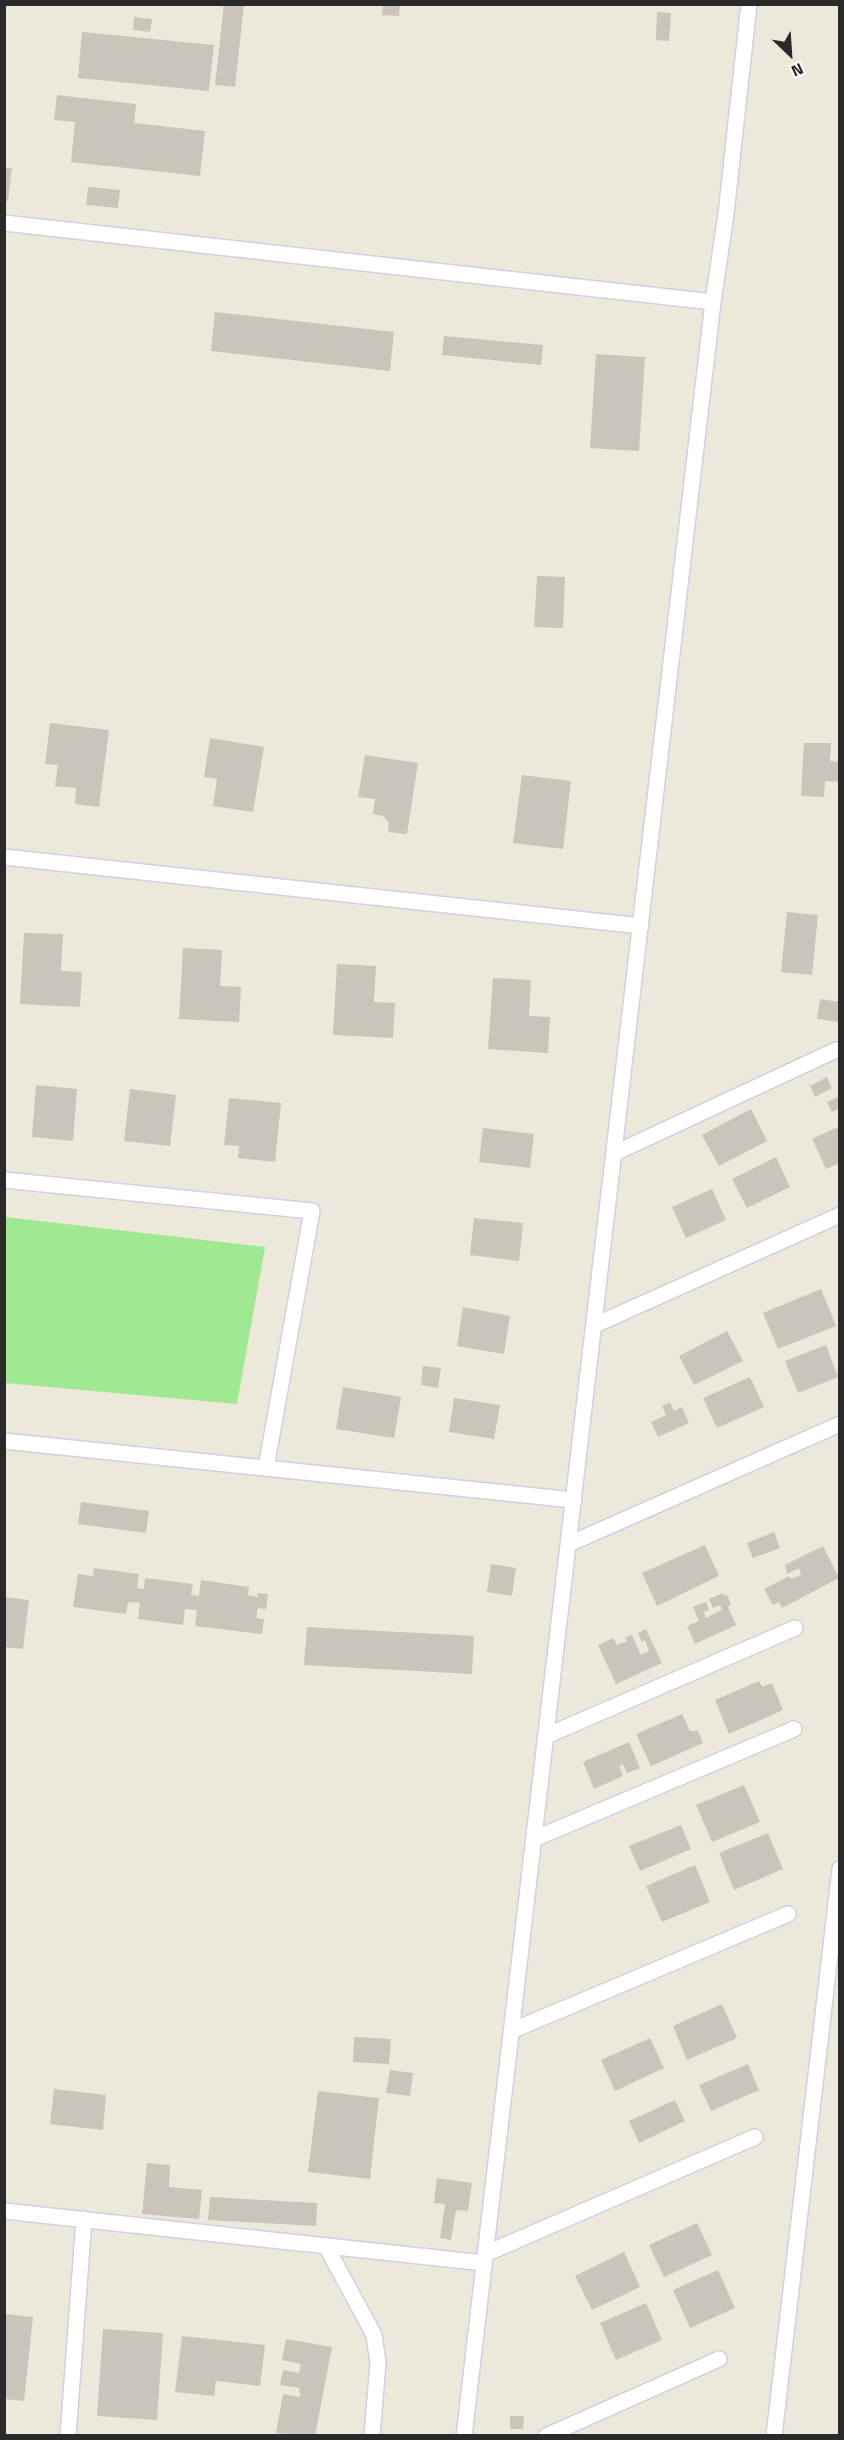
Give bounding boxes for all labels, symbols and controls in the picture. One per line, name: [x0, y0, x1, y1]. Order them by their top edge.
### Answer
north arrow: [760, 24, 820, 84]
text: N: [788, 57, 808, 84]

